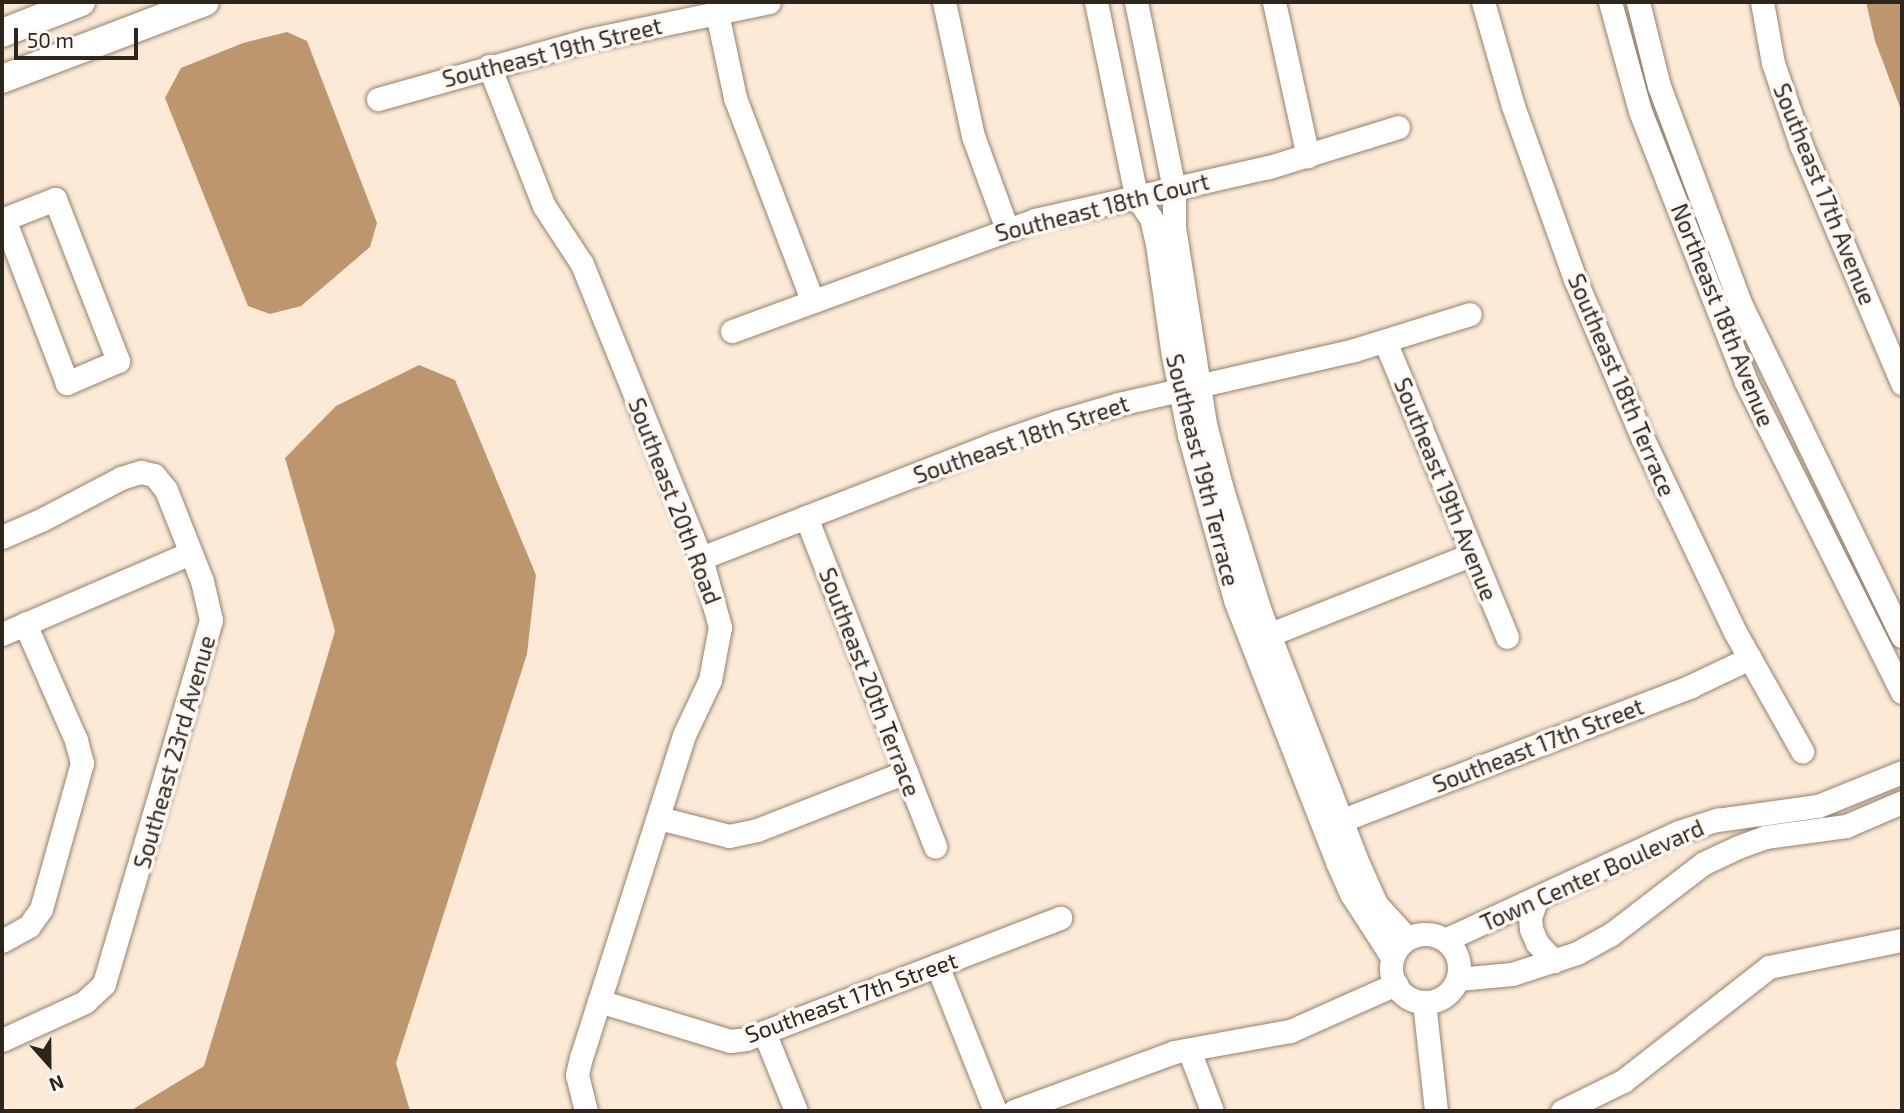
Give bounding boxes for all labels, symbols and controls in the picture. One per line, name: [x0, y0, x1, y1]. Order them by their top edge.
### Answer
street label: Southeast 19th Street: [439, 11, 665, 93]
scale bar: [18, 14, 142, 58]
text: 50 m: [27, 27, 74, 52]
street label: Southeast 17th Avenue: [1768, 79, 1882, 309]
street label: Southeast 18th Court: [992, 167, 1212, 247]
street label: Northeast 18th Avenue: [1666, 199, 1780, 431]
street label: Southeast 18th Terrace: [1562, 269, 1682, 501]
street label: Southeast 19th Terrace: [1161, 351, 1245, 589]
street label: Southeast 19th Avenue: [1389, 373, 1503, 605]
street label: Southeast 18th Street: [910, 389, 1132, 489]
street label: Southeast 20th Road: [623, 394, 727, 608]
street label: Southeast 20th Terrace: [813, 563, 927, 801]
street label: Southeast 23rd Avenue: [127, 632, 221, 872]
street label: Southeast 17th Street: [1429, 692, 1647, 798]
street label: Town Center Boulevard: [1476, 813, 1708, 937]
street label: Southeast 17th Street: [741, 946, 961, 1048]
north arrow: [14, 1029, 84, 1099]
text: N: [46, 1071, 67, 1097]

